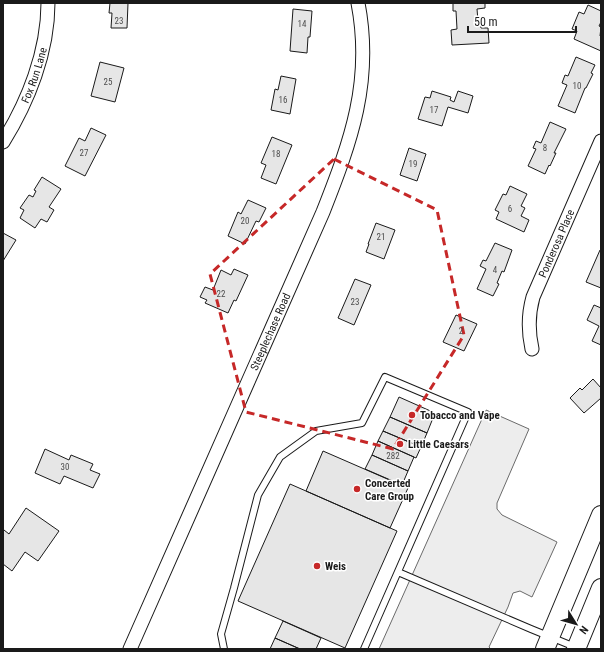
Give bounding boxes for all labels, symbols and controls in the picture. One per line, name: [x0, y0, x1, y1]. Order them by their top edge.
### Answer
scale bar: [468, 8, 576, 34]
text: 50 m: [474, 15, 498, 29]
house number: 23: [115, 16, 123, 26]
house number: 14: [298, 19, 307, 29]
street label: Fox Run Lane: [19, 46, 50, 105]
house number: 25: [104, 77, 113, 87]
house number: 10: [573, 81, 581, 91]
house number: 16: [279, 95, 287, 105]
house number: 17: [430, 105, 439, 115]
house number: 8: [543, 143, 547, 153]
house number: 27: [80, 148, 89, 158]
house number: 18: [272, 149, 280, 159]
house number: 19: [409, 159, 417, 169]
house number: 6: [508, 204, 512, 214]
street label: Ponderosa Place: [536, 207, 577, 280]
house number: 20: [241, 216, 249, 226]
house number: 21: [377, 232, 385, 242]
house number: 4: [493, 265, 498, 275]
house number: 22: [217, 289, 226, 299]
street label: Steeplechase Road: [248, 291, 293, 372]
house number: 23: [351, 297, 359, 307]
house number: 2: [459, 326, 464, 336]
place label: Tobacco and Vape: [420, 409, 500, 422]
marker: Tobacco and Vape: [407, 410, 417, 420]
place label: Little Caesars: [408, 438, 469, 451]
marker: Little Caesars: [395, 439, 405, 449]
house number: 282: [386, 451, 400, 461]
house number: 30: [61, 462, 69, 472]
place label: Concerted Care Group: [365, 477, 415, 503]
marker: Concerted Care Group: [352, 484, 362, 494]
place label: Weis: [325, 560, 346, 573]
marker: Weis: [312, 561, 322, 571]
north arrow: [556, 604, 596, 644]
text: N: [576, 623, 591, 637]

